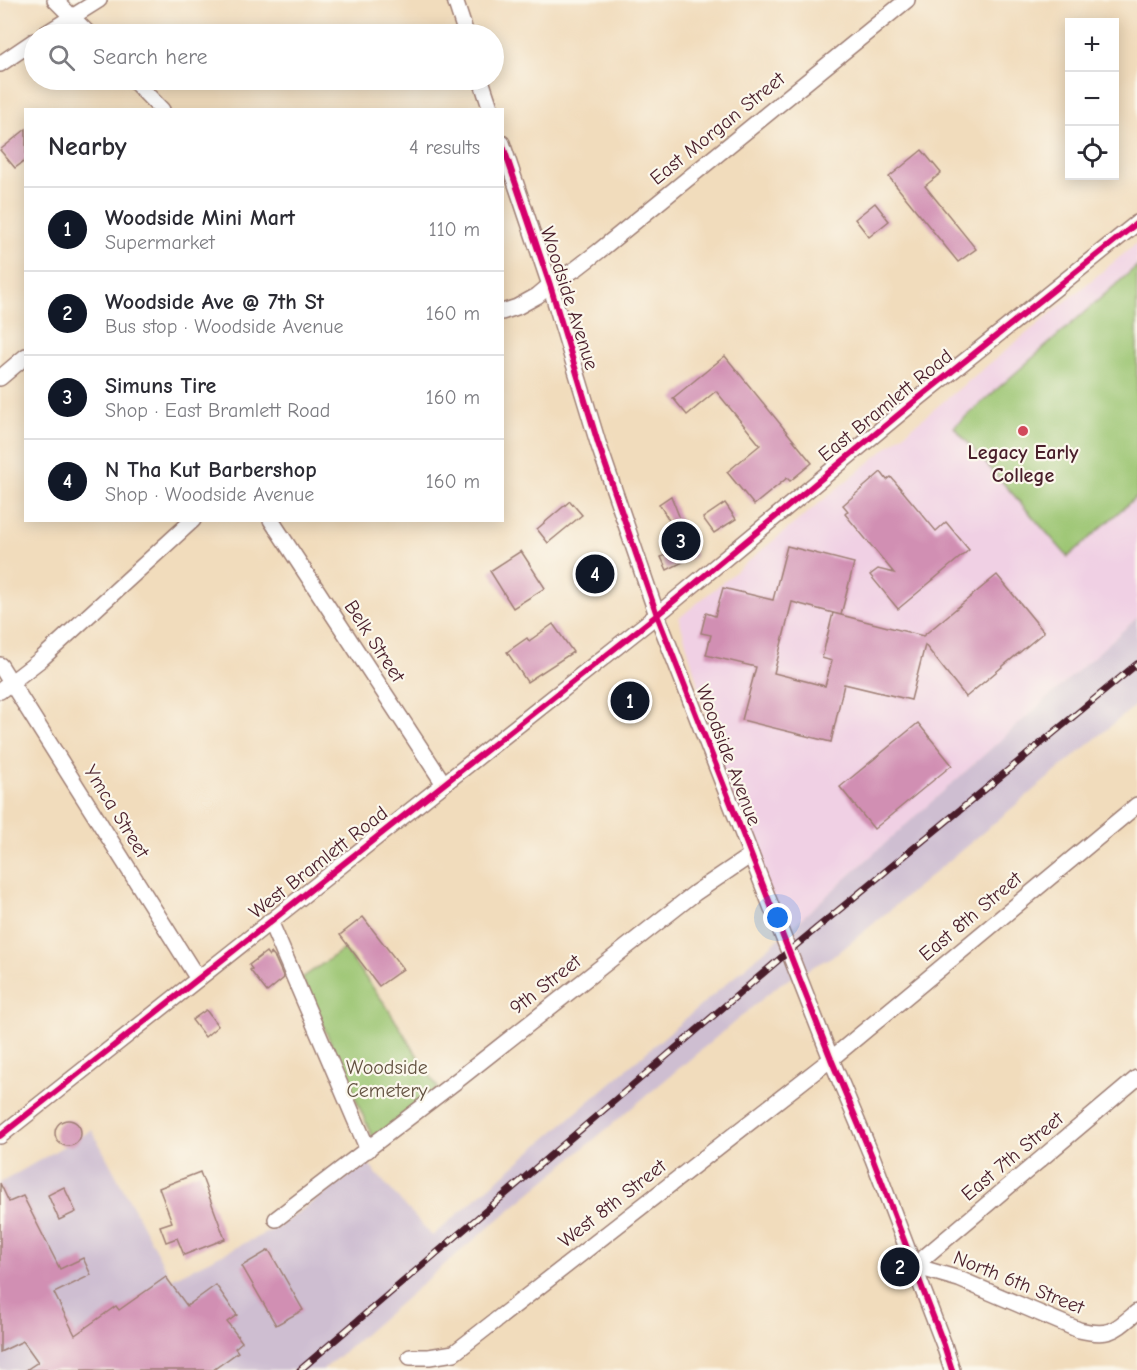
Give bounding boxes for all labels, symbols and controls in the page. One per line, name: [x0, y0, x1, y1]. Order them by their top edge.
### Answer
map controls: [1065, 18, 1119, 180]
button: +: [1065, 18, 1119, 72]
search box: [24, 24, 504, 90]
icon: search: [45, 41, 78, 74]
text: Search here: [93, 44, 208, 70]
street label: East Morgan Street: [645, 66, 790, 190]
button: −: [1065, 72, 1119, 126]
button: locate: [1065, 126, 1119, 180]
text: Nearby: [48, 132, 127, 162]
text: 4 results: [409, 136, 480, 159]
text: Woodside Mini Mart: [105, 205, 295, 231]
text: 1: [64, 218, 71, 241]
text: 110 m: [429, 218, 480, 241]
street label: Woodside Avenue: [536, 224, 604, 373]
text: Supermarket: [105, 231, 215, 254]
text: Woodside Ave @ 7th St: [105, 289, 324, 315]
text: 2: [63, 302, 72, 325]
text: 160 m: [426, 302, 480, 325]
text: Bus stop · Woodside Avenue: [105, 315, 344, 338]
street label: East Bramlett Road: [814, 344, 957, 466]
text: Simuns Tire: [105, 373, 216, 399]
text: 3: [63, 386, 72, 409]
text: 160 m: [426, 386, 480, 409]
text: Shop · East Bramlett Road: [105, 399, 330, 422]
marker: Legacy Early College: [1016, 424, 1030, 438]
place label: Legacy Early College: [968, 441, 1079, 487]
text: N Tha Kut Barbershop: [105, 457, 317, 483]
text: 4: [63, 470, 72, 493]
text: 160 m: [426, 470, 480, 493]
text: Shop · Woodside Avenue: [105, 483, 314, 506]
pin: 3: [662, 518, 700, 564]
pin: 4: [576, 552, 614, 596]
street label: Belk Street: [340, 596, 410, 688]
pin: 1: [610, 678, 650, 724]
street label: Woodside Avenue: [691, 681, 766, 829]
street label: Ymca Street: [79, 761, 155, 863]
street label: West Bramlett Road: [245, 801, 392, 924]
street label: East 8th Street: [914, 866, 1027, 966]
your location: [763, 903, 792, 932]
street label: 9th Street: [505, 949, 586, 1019]
park label: Woodside Cemetery: [346, 1056, 428, 1102]
street label: East 7th Street: [957, 1106, 1069, 1206]
street label: West 8th Street: [554, 1153, 672, 1253]
pin: 2: [880, 1244, 920, 1290]
street label: North 6th Street: [950, 1246, 1089, 1320]

